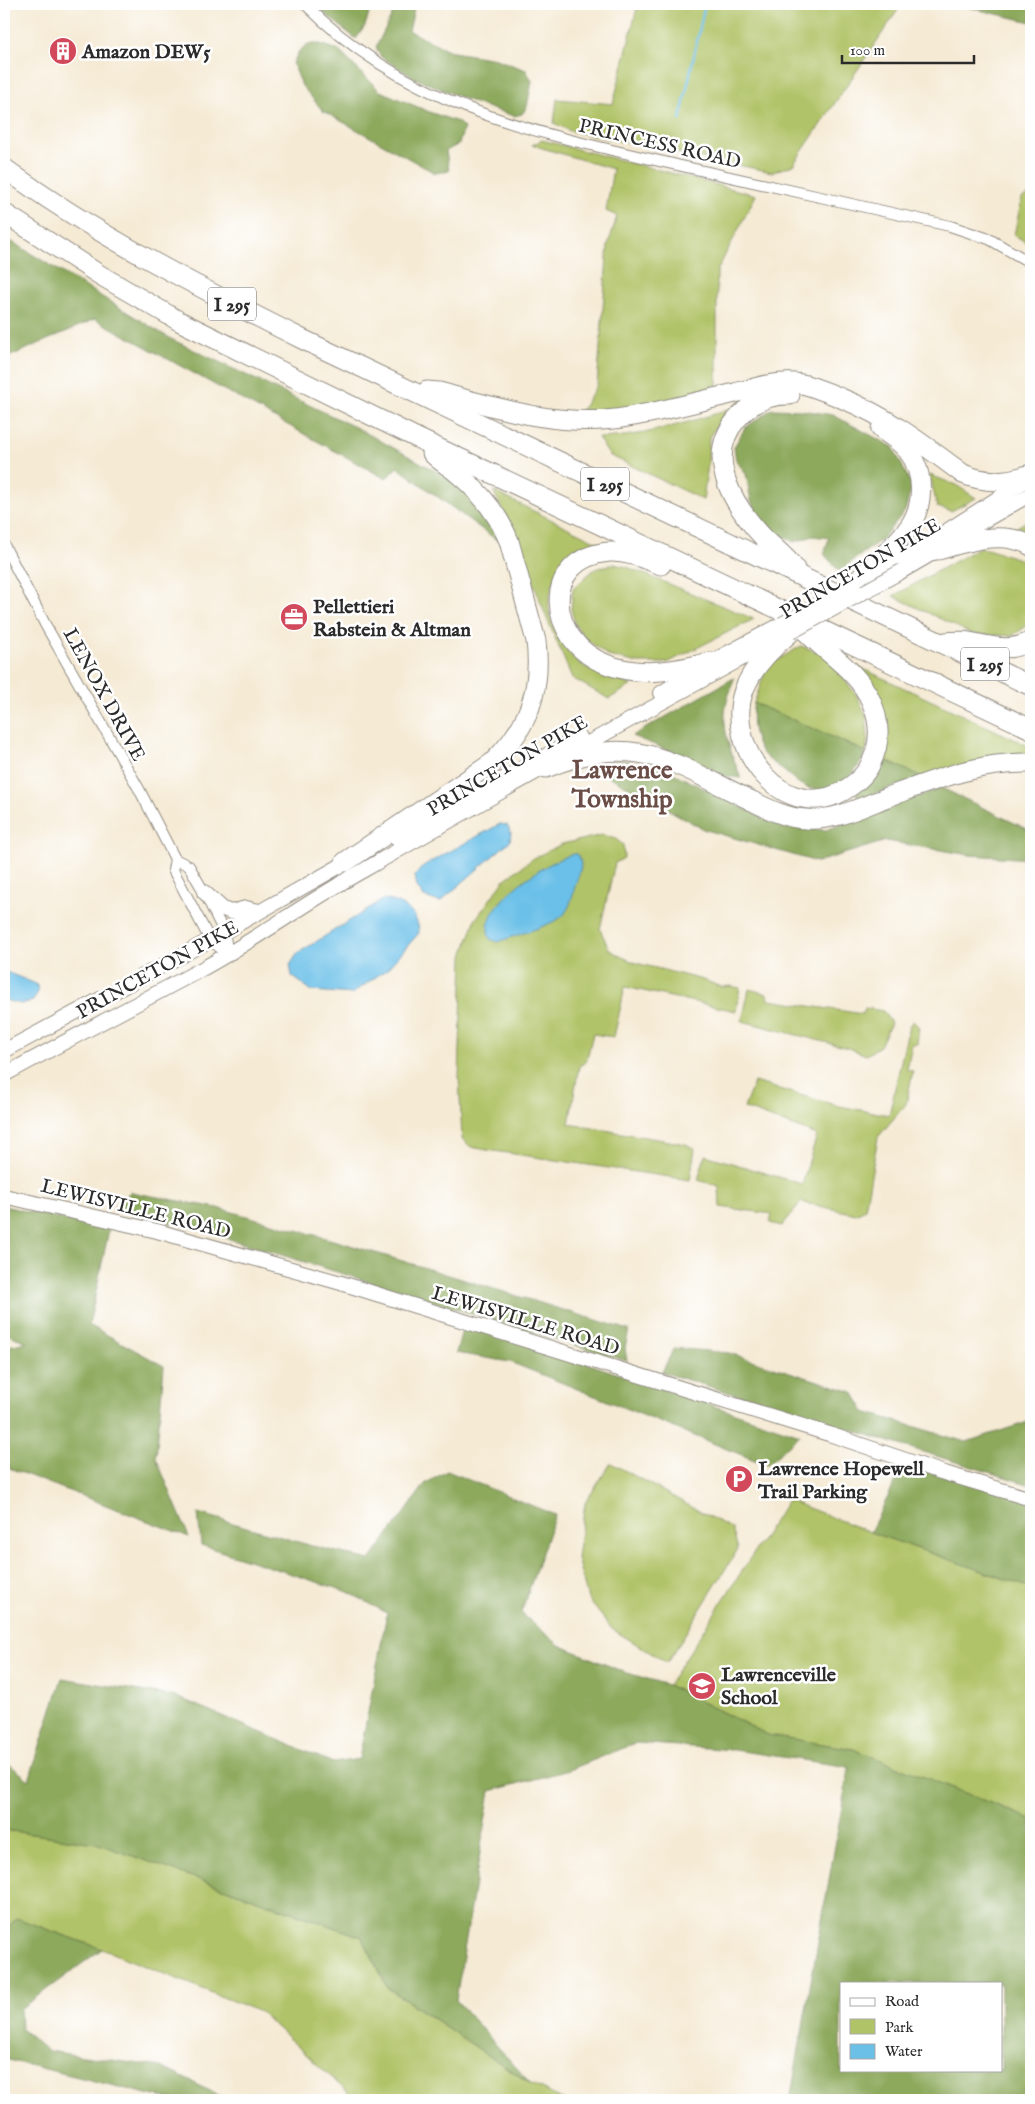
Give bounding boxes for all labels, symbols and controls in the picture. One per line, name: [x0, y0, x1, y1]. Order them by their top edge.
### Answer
scale bar: [842, 32, 975, 64]
building icon: Amazon DEW5: [48, 36, 78, 66]
place label: Amazon DEW5: [81, 40, 211, 65]
text: 100 m: [850, 41, 886, 60]
street label: PRINCESS ROAD: [576, 114, 743, 175]
road number: I 295: [208, 288, 256, 320]
road number: I 295: [581, 468, 629, 500]
street label: PRINCETON PIKE: [776, 513, 946, 626]
place label: Pellettieri Rabstein & Altman: [313, 595, 471, 643]
office icon: Pellettieri Rabstein & Altman: [279, 602, 309, 632]
street label: LENOX DRIVE: [57, 624, 151, 766]
road number: I 295: [961, 648, 1009, 681]
street label: PRINCETON PIKE: [423, 710, 593, 823]
district label: Lawrence Township: [570, 755, 673, 816]
street label: PRINCETON PIKE: [72, 915, 243, 1025]
street label: LEWISVILLE ROAD: [38, 1174, 233, 1245]
street label: LEWISVILLE ROAD: [429, 1281, 622, 1362]
place label: Lawrence Hopewell Trail Parking: [757, 1457, 924, 1505]
parking icon: Lawrence Hopewell Trail Parking: [724, 1464, 754, 1494]
place label: Lawrenceville School: [721, 1663, 837, 1711]
school or university icon: Lawrenceville School: [687, 1671, 717, 1701]
legend: [840, 1982, 1002, 2072]
text: Road: [885, 1992, 920, 2011]
text: Park: [885, 2018, 915, 2037]
text: Water: [885, 2042, 923, 2061]

